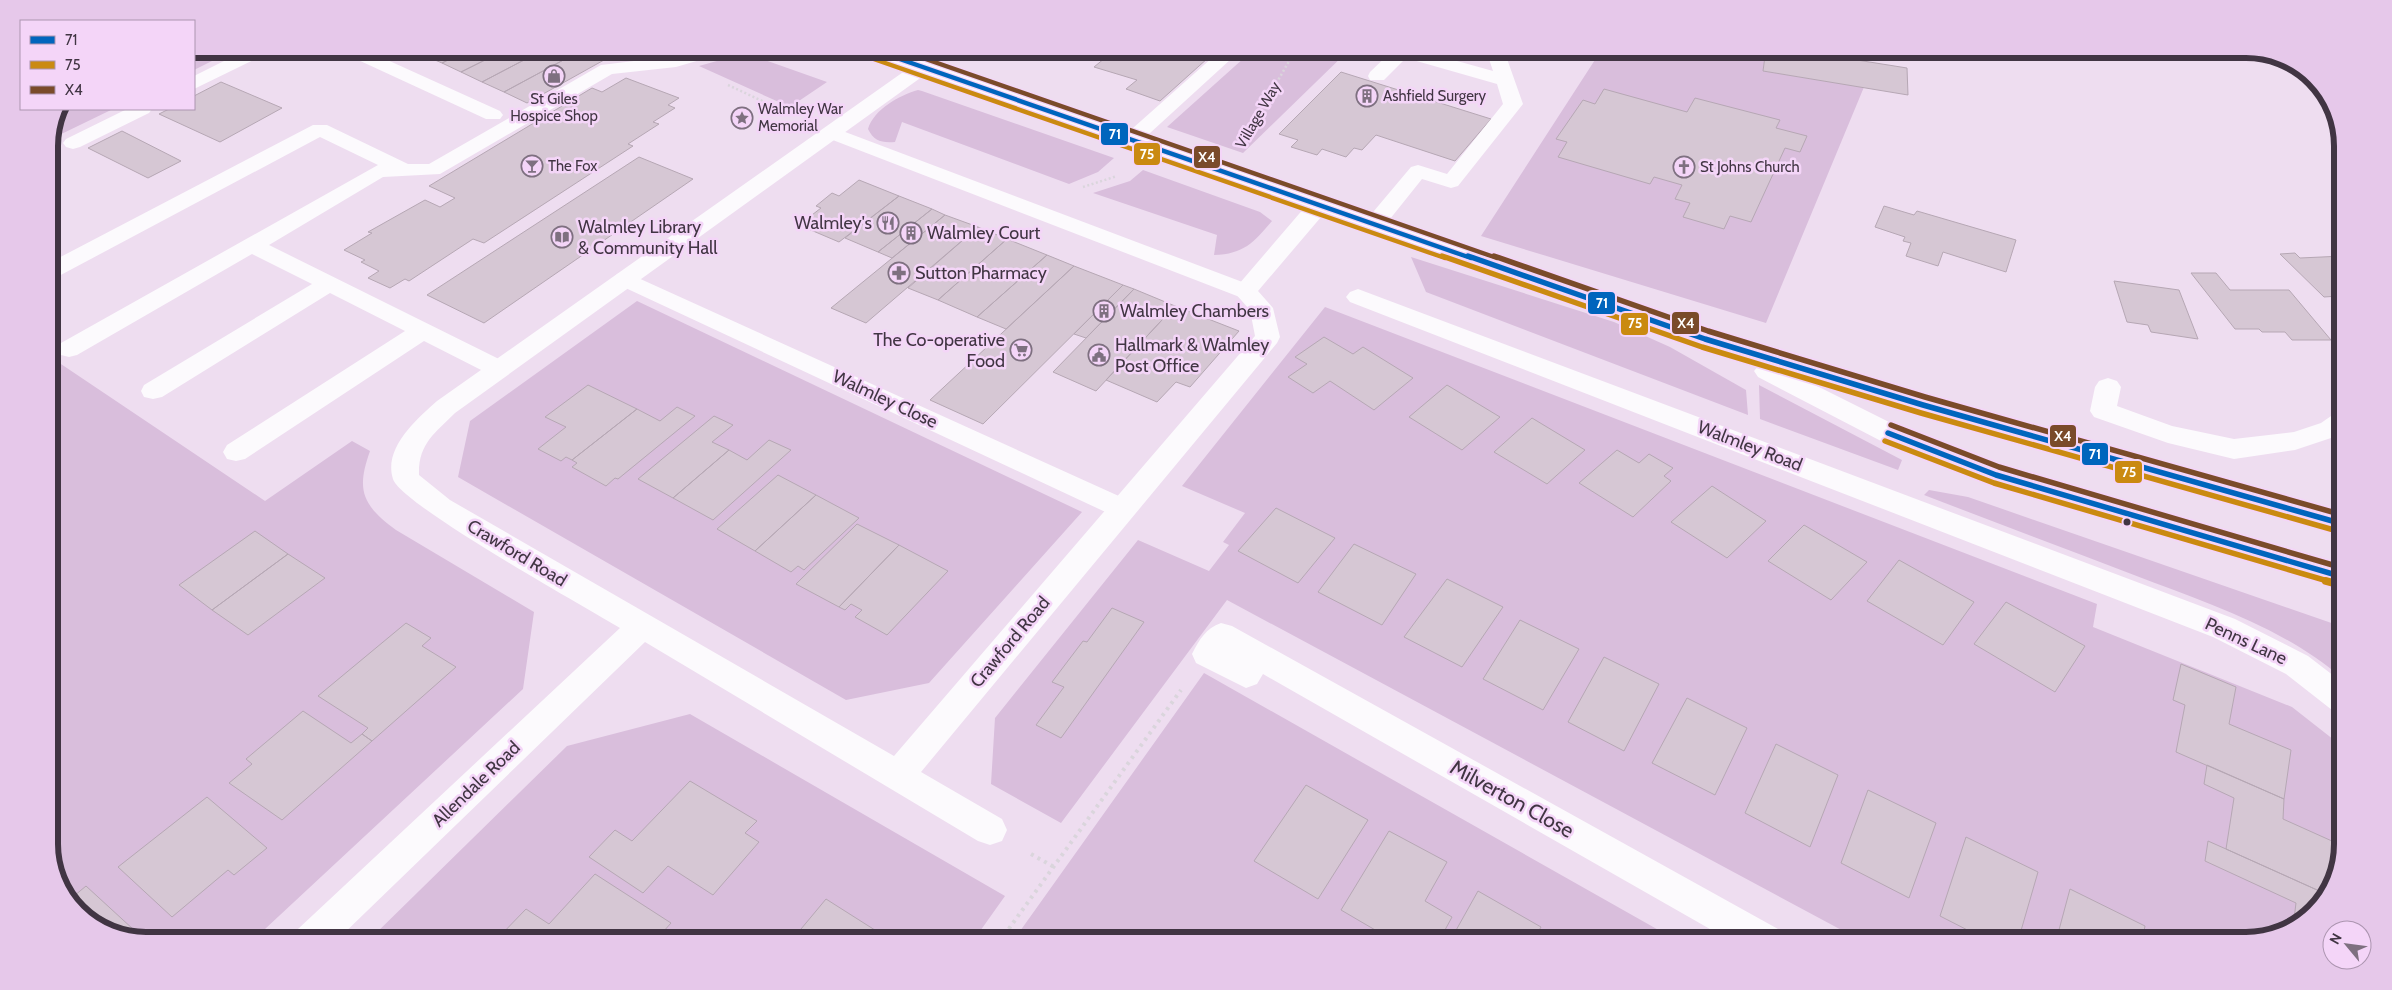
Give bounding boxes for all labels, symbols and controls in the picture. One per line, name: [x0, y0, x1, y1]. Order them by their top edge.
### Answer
legend: [20, 20, 195, 110]
text: 71: [65, 31, 77, 49]
text: 75: [65, 56, 81, 74]
shop icon: St Giles Hospice Shop: [542, 64, 566, 88]
street label: Village Way: [1232, 78, 1284, 151]
text: X4: [65, 81, 83, 99]
building icon: Ashfield Surgery: [1355, 84, 1379, 108]
place label: Ashfield Surgery: [1383, 87, 1487, 105]
place label: St Giles Hospice Shop: [510, 90, 598, 125]
place label: Walmley War Memorial: [758, 100, 843, 135]
place icon: Walmley War Memorial: [730, 106, 754, 130]
line badge: 71: [1100, 122, 1129, 146]
text: 71: [1109, 125, 1121, 143]
line badge: 75: [1133, 142, 1161, 166]
text: 75: [1140, 145, 1154, 163]
line badge: X4: [1193, 145, 1221, 169]
text: X4: [1197, 148, 1216, 166]
bar icon: The Fox: [520, 154, 544, 178]
church icon: St Johns Church: [1672, 155, 1696, 179]
place label: The Fox: [548, 157, 597, 175]
place label: St Johns Church: [1700, 158, 1800, 176]
restaurant icon: Walmley's: [876, 211, 900, 235]
place label: Walmley's: [794, 212, 872, 234]
place label: Walmley Library & Community Hall: [578, 216, 718, 259]
building icon: Walmley Court: [899, 221, 923, 245]
place label: Walmley Court: [927, 222, 1040, 244]
library icon: Walmley Library & Community Hall: [550, 225, 574, 249]
pharmacy icon: Sutton Pharmacy: [887, 261, 911, 285]
place label: Sutton Pharmacy: [915, 262, 1047, 284]
line badge: 71: [1587, 291, 1616, 315]
text: 71: [1596, 294, 1608, 312]
building icon: Walmley Chambers: [1092, 299, 1116, 323]
place label: Walmley Chambers: [1120, 300, 1269, 322]
line badge: X4: [1671, 311, 1700, 335]
line badge: 75: [1620, 312, 1649, 336]
text: 75: [1628, 314, 1642, 332]
text: X4: [1676, 314, 1695, 332]
place label: The Co-operative Food: [873, 329, 1005, 372]
place label: Hallmark & Walmley Post Office: [1115, 334, 1269, 377]
supermarket icon: The Co-operative Food: [1009, 338, 1033, 362]
public building icon: Hallmark & Walmley Post Office: [1087, 343, 1111, 367]
street label: Walmley Close: [829, 365, 941, 433]
street label: Walmley Road: [1694, 416, 1806, 476]
line badge: X4: [2049, 424, 2077, 448]
text: X4: [2053, 427, 2072, 445]
line badge: 71: [2081, 442, 2109, 466]
text: 71: [2089, 445, 2101, 463]
line badge: 75: [2114, 460, 2143, 484]
text: 75: [2122, 463, 2136, 481]
street label: Crawford Road: [463, 515, 571, 591]
unlabelled marker: [2122, 517, 2132, 527]
street label: Crawford Road: [966, 592, 1054, 692]
street label: Penns Lane: [2202, 612, 2290, 670]
street label: Allendale Road: [427, 737, 525, 831]
street label: Milverton Close: [1446, 754, 1579, 843]
north arrow: [2322, 920, 2372, 970]
text: N: [2325, 930, 2346, 947]

